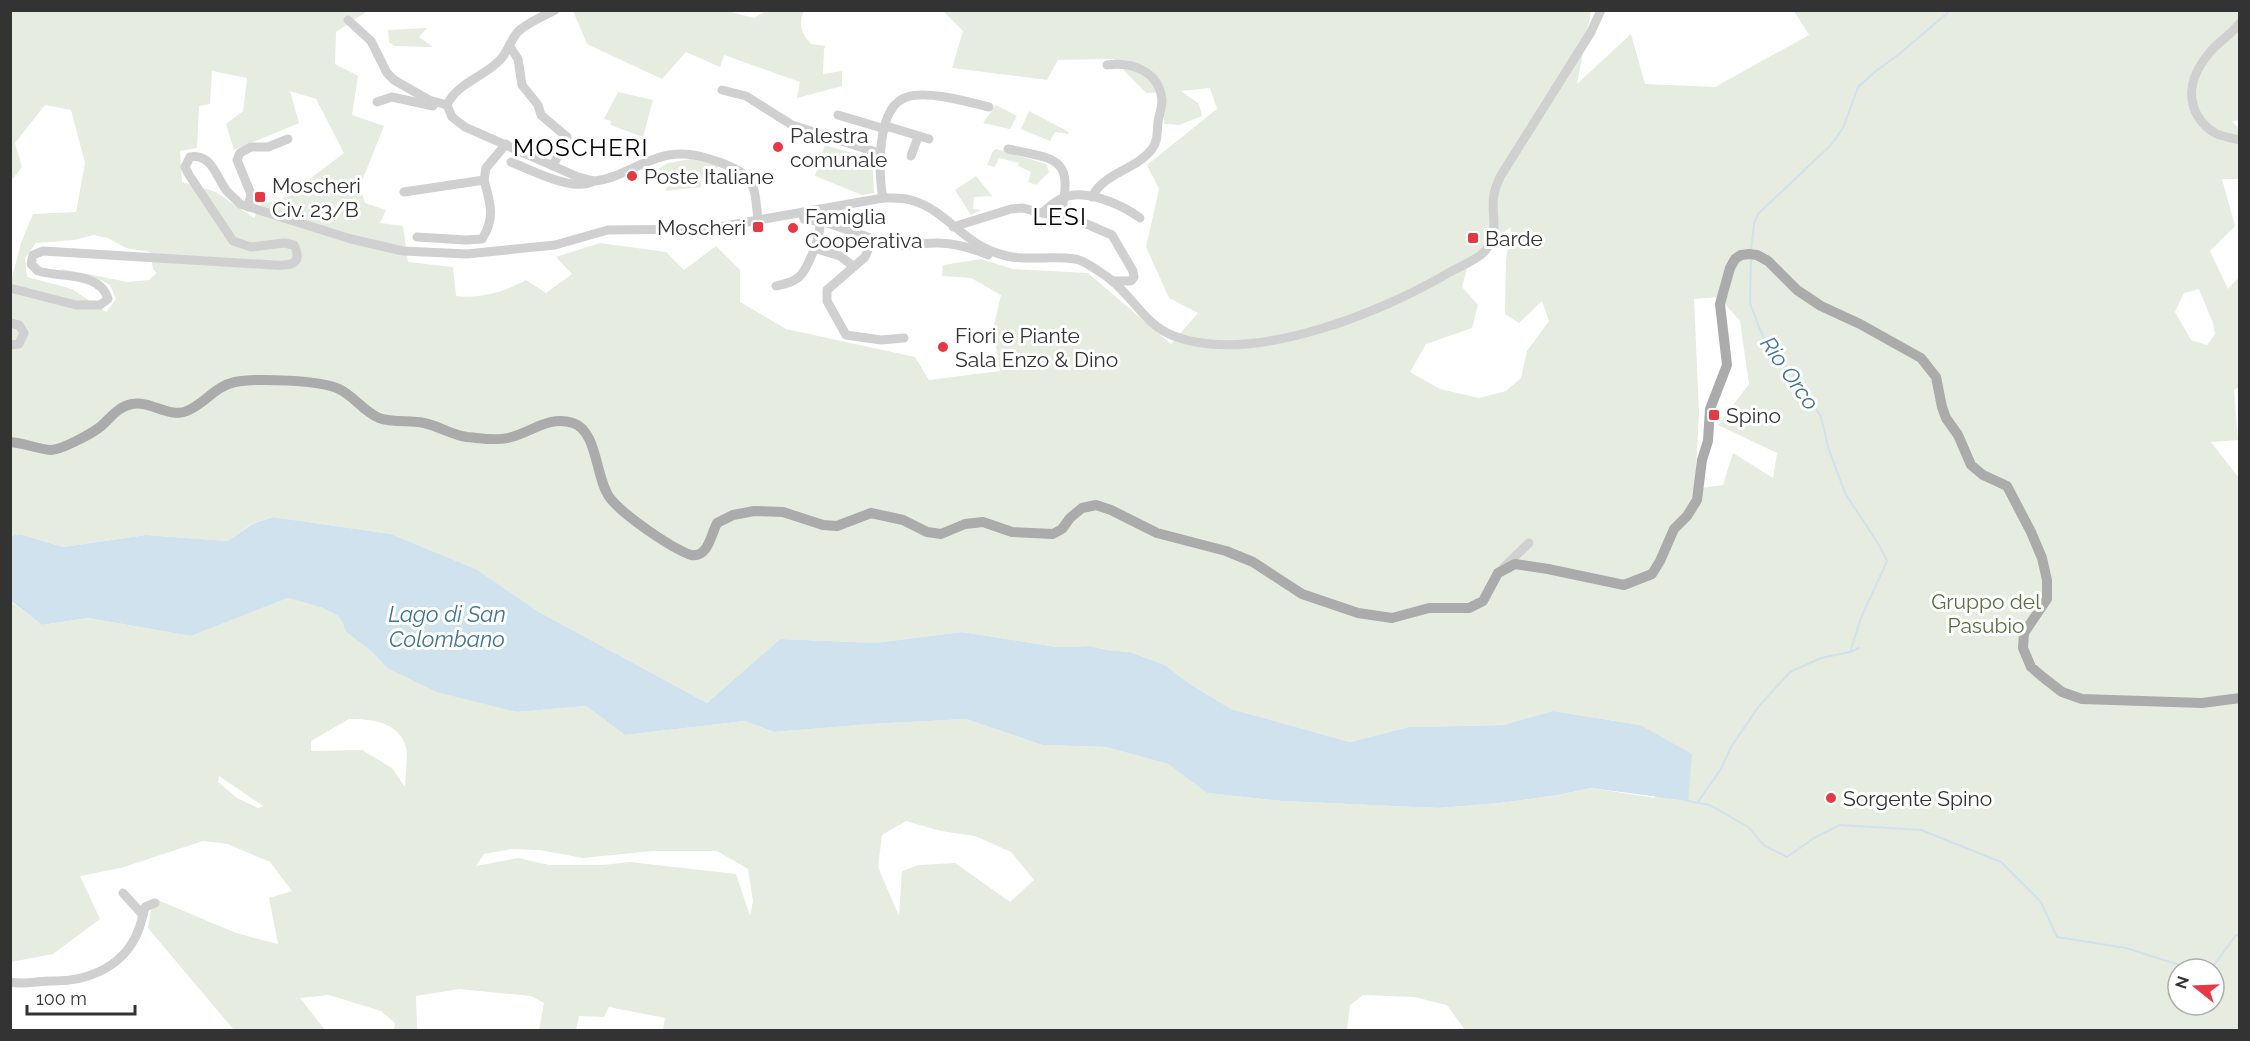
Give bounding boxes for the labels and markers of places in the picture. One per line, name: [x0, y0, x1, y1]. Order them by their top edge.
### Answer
place label: Palestra comunale: [790, 123, 887, 172]
marker: Palestra comunale: [771, 140, 785, 154]
place label: Poste Italiane: [644, 164, 774, 189]
marker: Poste Italiane: [625, 169, 639, 183]
place label: Moscheri Civ. 23/B: [272, 173, 361, 222]
marker: Moscheri Civ. 23/B: [253, 190, 267, 204]
place label: Famiglia Cooperativa: [805, 204, 922, 253]
place label: Moscheri: [657, 215, 746, 240]
marker: Moscheri: [751, 220, 765, 234]
marker: Famiglia Cooperativa: [786, 221, 800, 235]
place label: Barde: [1485, 226, 1543, 251]
marker: Barde: [1466, 231, 1480, 245]
place label: Fiori e Piante Sala Enzo & Dino: [955, 323, 1118, 372]
marker: Fiori e Piante Sala Enzo & Dino: [936, 340, 950, 354]
place label: Spino: [1726, 403, 1781, 428]
marker: Spino: [1707, 408, 1721, 422]
place label: Sorgente Spino: [1843, 786, 1992, 811]
marker: Sorgente Spino: [1824, 791, 1838, 805]

